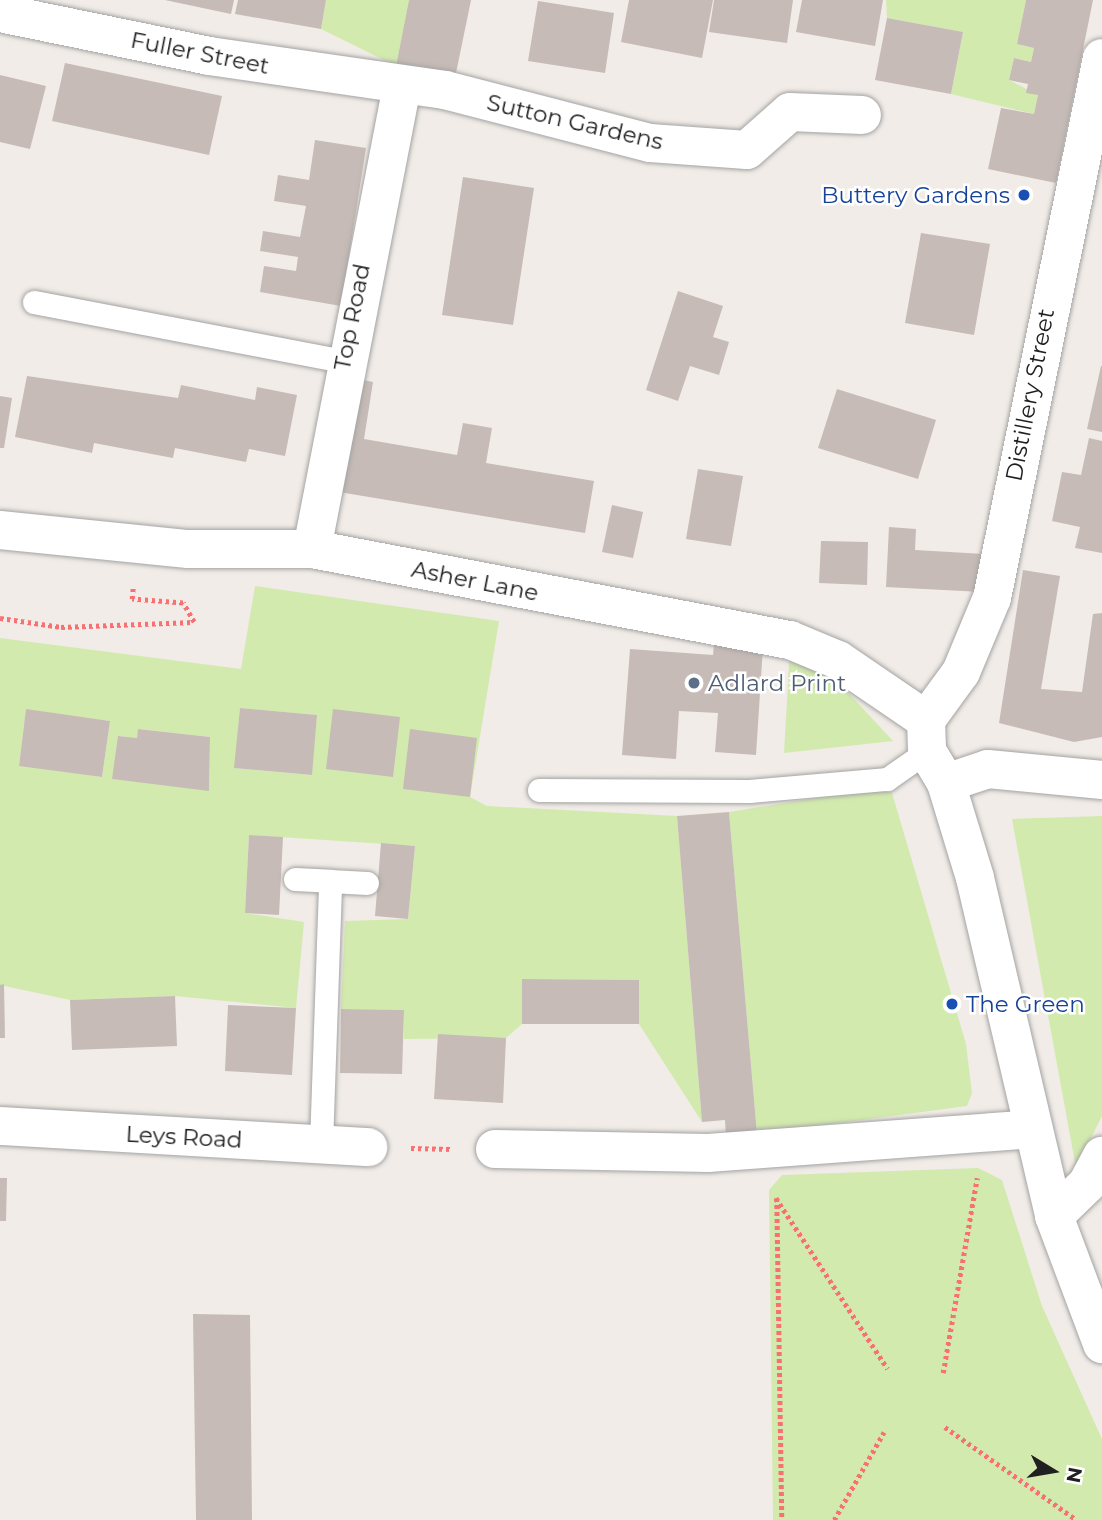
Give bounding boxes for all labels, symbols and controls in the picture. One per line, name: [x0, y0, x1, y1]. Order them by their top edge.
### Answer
street label: Fuller Street: [128, 26, 272, 80]
street label: Sutton Gardens: [484, 88, 666, 156]
place label: Buttery Gardens: [821, 181, 1010, 209]
marker: Buttery Gardens: [1016, 187, 1032, 203]
street label: Top Road: [328, 261, 376, 373]
street label: Distillery Street: [1000, 306, 1060, 484]
street label: Asher Lane: [409, 555, 541, 607]
place label: Adlard Print: [708, 669, 846, 697]
marker: Adlard Print: [686, 675, 702, 691]
place label: The Green: [966, 990, 1085, 1018]
marker: The Green: [944, 996, 960, 1012]
street label: Leys Road: [125, 1120, 243, 1154]
north arrow: [1018, 1436, 1088, 1506]
text: N: [1061, 1465, 1087, 1485]

